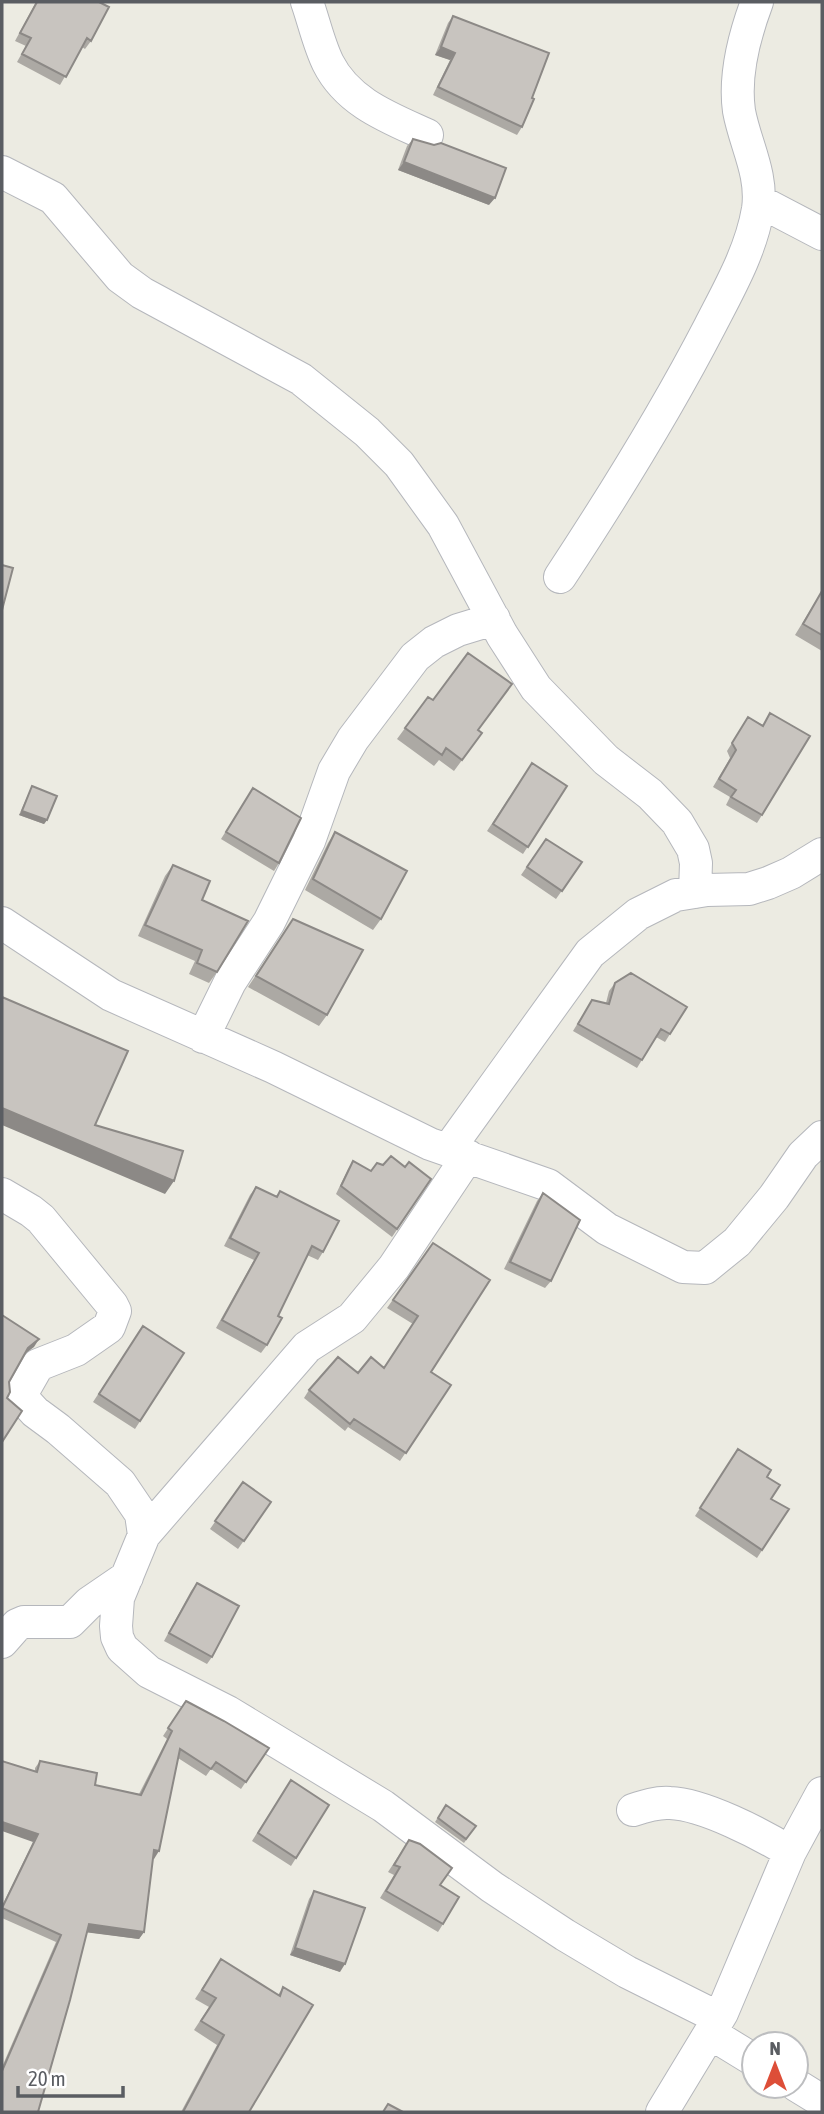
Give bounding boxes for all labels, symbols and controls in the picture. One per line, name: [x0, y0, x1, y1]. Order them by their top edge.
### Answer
north arrow: [740, 2030, 810, 2100]
text: N: [769, 2037, 781, 2059]
scale bar: [18, 2054, 122, 2098]
text: 20 m: [28, 2066, 66, 2090]

